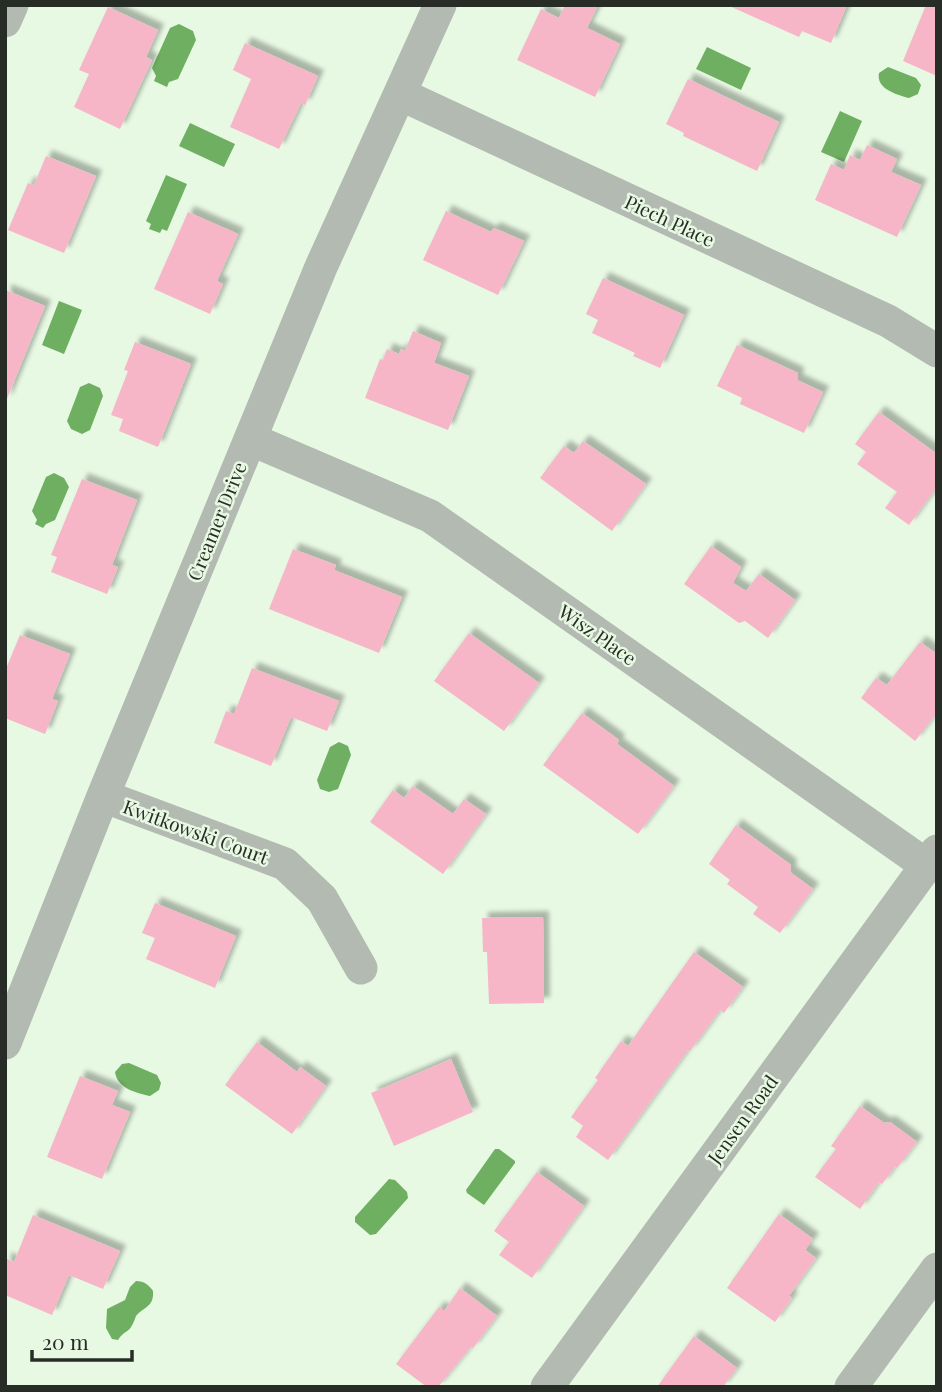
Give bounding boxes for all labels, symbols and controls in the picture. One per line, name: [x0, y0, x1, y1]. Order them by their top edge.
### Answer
street label: Piech Place: [621, 188, 719, 252]
street label: Creamer Drive: [180, 458, 252, 584]
street label: Wisz Place: [553, 597, 642, 670]
street label: Kwitkowski Court: [120, 793, 273, 869]
street label: Jensen Road: [700, 1069, 783, 1170]
scale bar: [32, 1318, 131, 1362]
text: 20 m: [42, 1327, 89, 1355]

